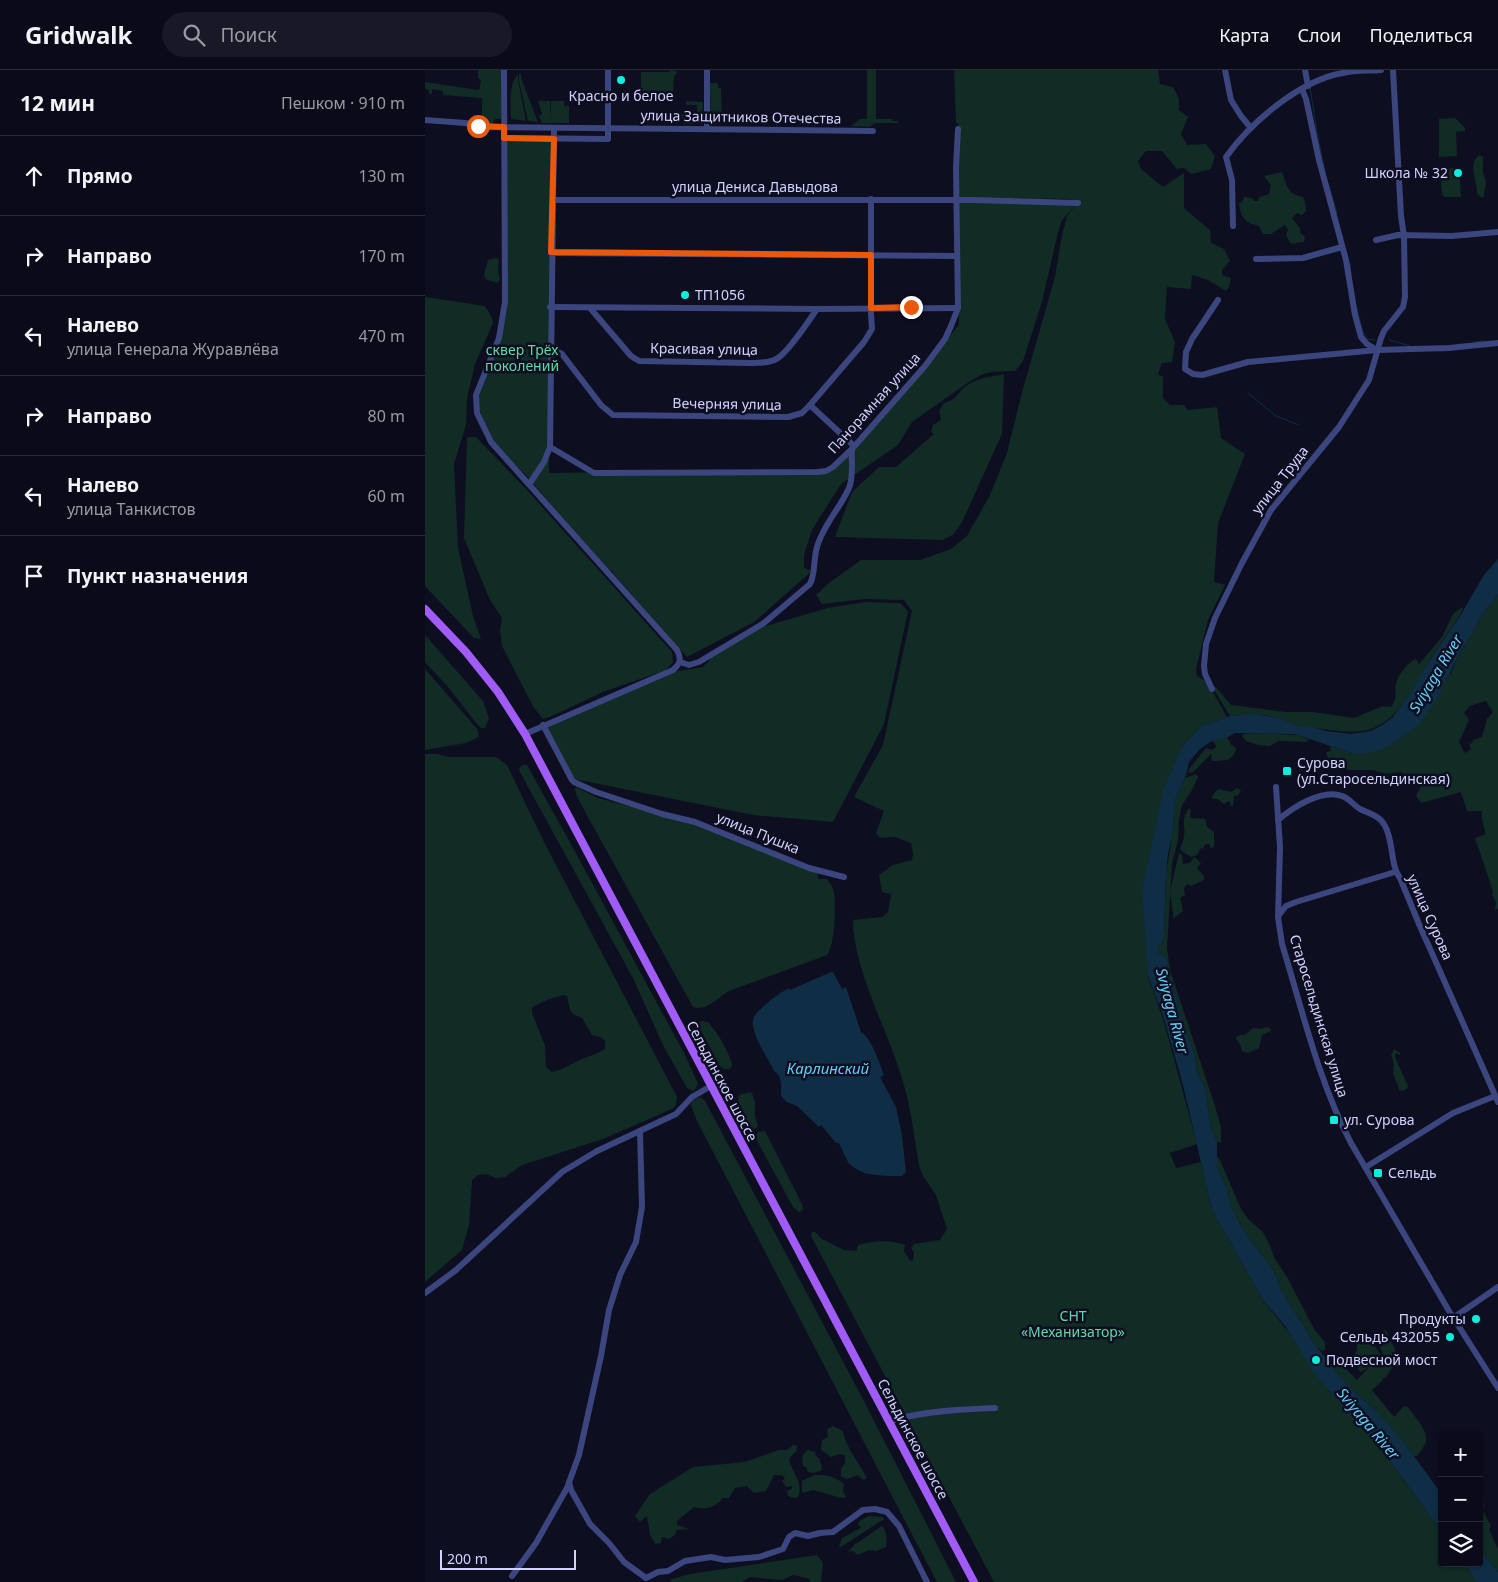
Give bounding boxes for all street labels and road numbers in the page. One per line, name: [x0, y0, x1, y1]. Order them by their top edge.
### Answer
street label: улица Защитников Отечества: [640, 105, 842, 128]
street label: улица Дениса Давыдова: [672, 177, 838, 196]
street label: Красивая улица: [650, 338, 758, 359]
street label: Панорамная улица: [823, 348, 924, 457]
street label: Вечерняя улица: [672, 393, 782, 414]
street label: улица Труда: [1247, 442, 1312, 518]
street label: улица Пушка: [714, 807, 803, 858]
street label: улица Сурова: [1403, 871, 1458, 963]
street label: Старосельдинская улица: [1286, 932, 1353, 1100]
street label: Сельдинское шоссе: [683, 1017, 762, 1145]
street label: Сельдинское шоссе: [874, 1375, 953, 1503]

